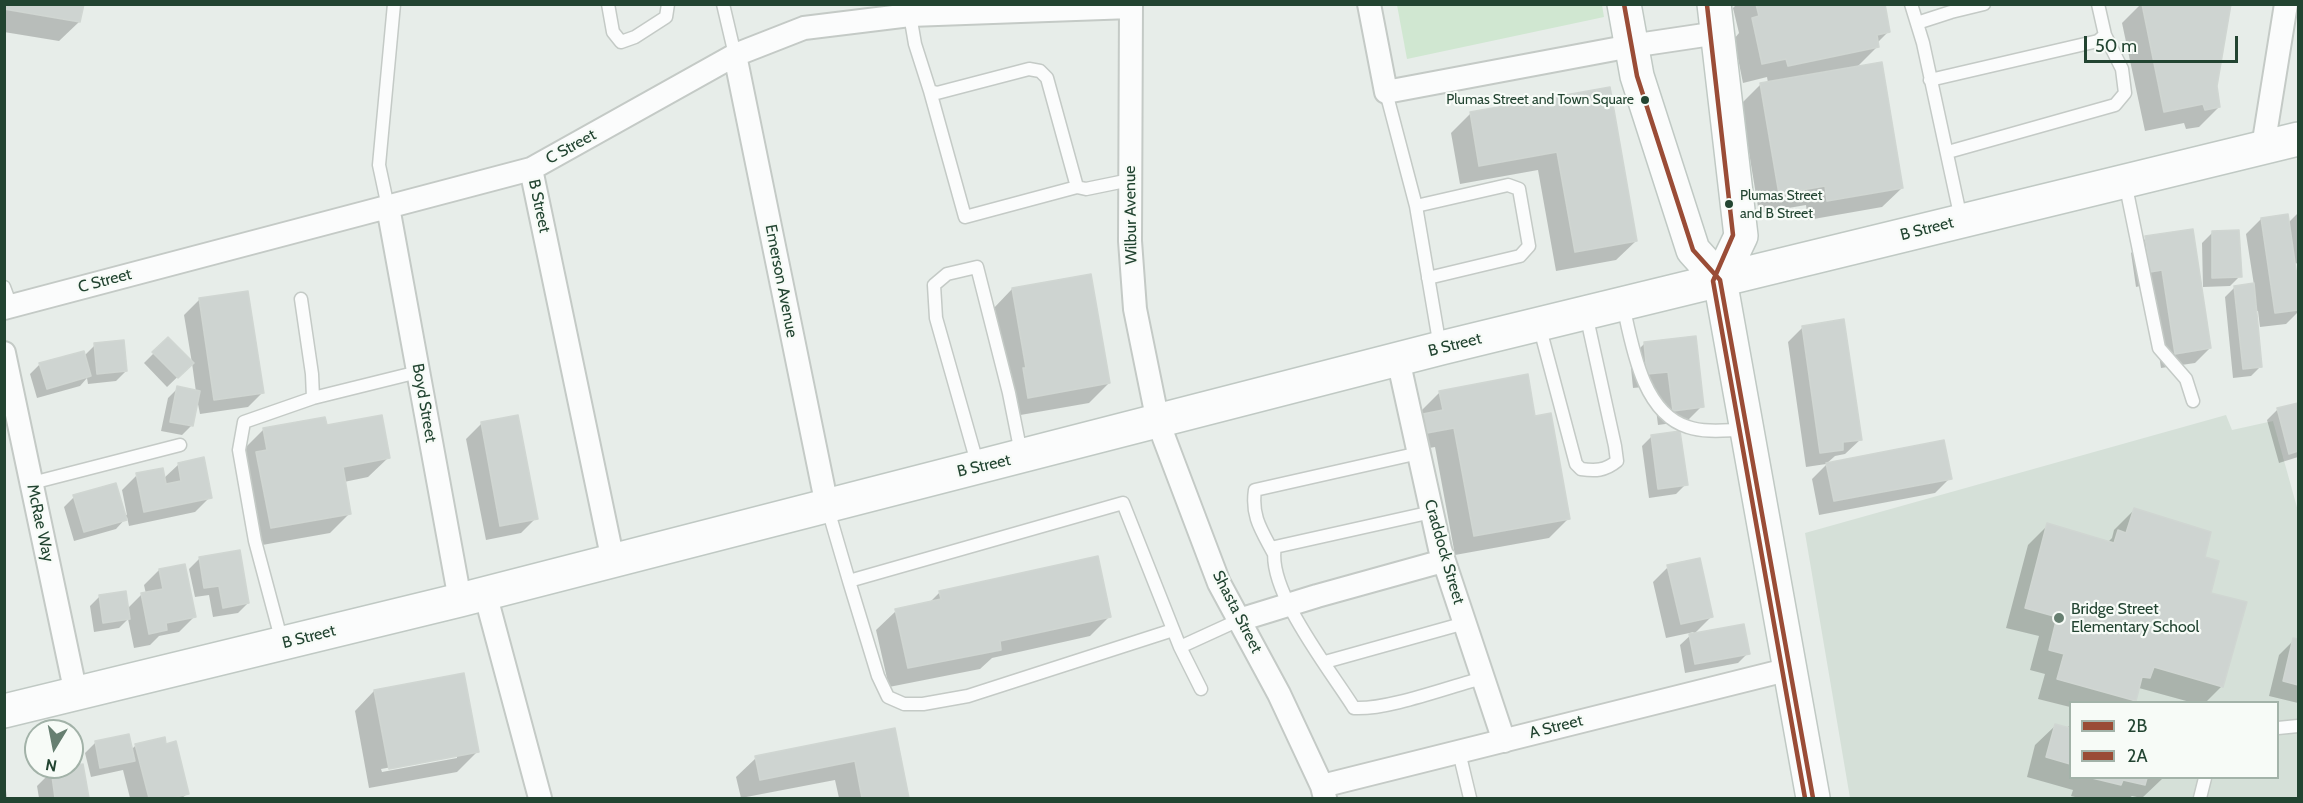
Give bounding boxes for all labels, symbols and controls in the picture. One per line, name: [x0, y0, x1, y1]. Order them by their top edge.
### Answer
scale bar: [2087, 24, 2242, 62]
text: 50 m: [2095, 35, 2137, 57]
place label: Plumas Street and Town Square: [1446, 92, 1634, 108]
marker: Plumas Street and Town Square: [1639, 94, 1651, 106]
street label: C Street: [542, 125, 600, 169]
street label: Wilbur Avenue: [1121, 165, 1141, 265]
street label: B Street: [524, 177, 554, 235]
place label: Plumas Street and B Street: [1740, 188, 1823, 220]
marker: Plumas Street and B Street: [1723, 198, 1735, 210]
street label: B Street: [1898, 213, 1956, 245]
street label: Emerson Avenue: [761, 223, 801, 339]
street label: C Street: [76, 265, 134, 297]
street label: B Street: [1426, 329, 1484, 361]
street label: Boyd Street: [408, 362, 440, 444]
street label: B Street: [955, 451, 1013, 481]
street label: McRae Way: [22, 482, 58, 564]
street label: Craddock Street: [1420, 497, 1468, 607]
street label: Shasta Street: [1208, 568, 1266, 656]
place label: Bridge Street Elementary School: [2071, 599, 2199, 637]
marker: Bridge Street Elementary School: [2052, 611, 2066, 625]
street label: B Street: [280, 621, 338, 653]
legend: [2069, 701, 2279, 779]
street label: A Street: [1527, 711, 1585, 743]
text: 2B: [2127, 715, 2147, 737]
north arrow: [24, 719, 84, 779]
text: 2A: [2127, 745, 2148, 767]
text: N: [44, 755, 58, 776]

